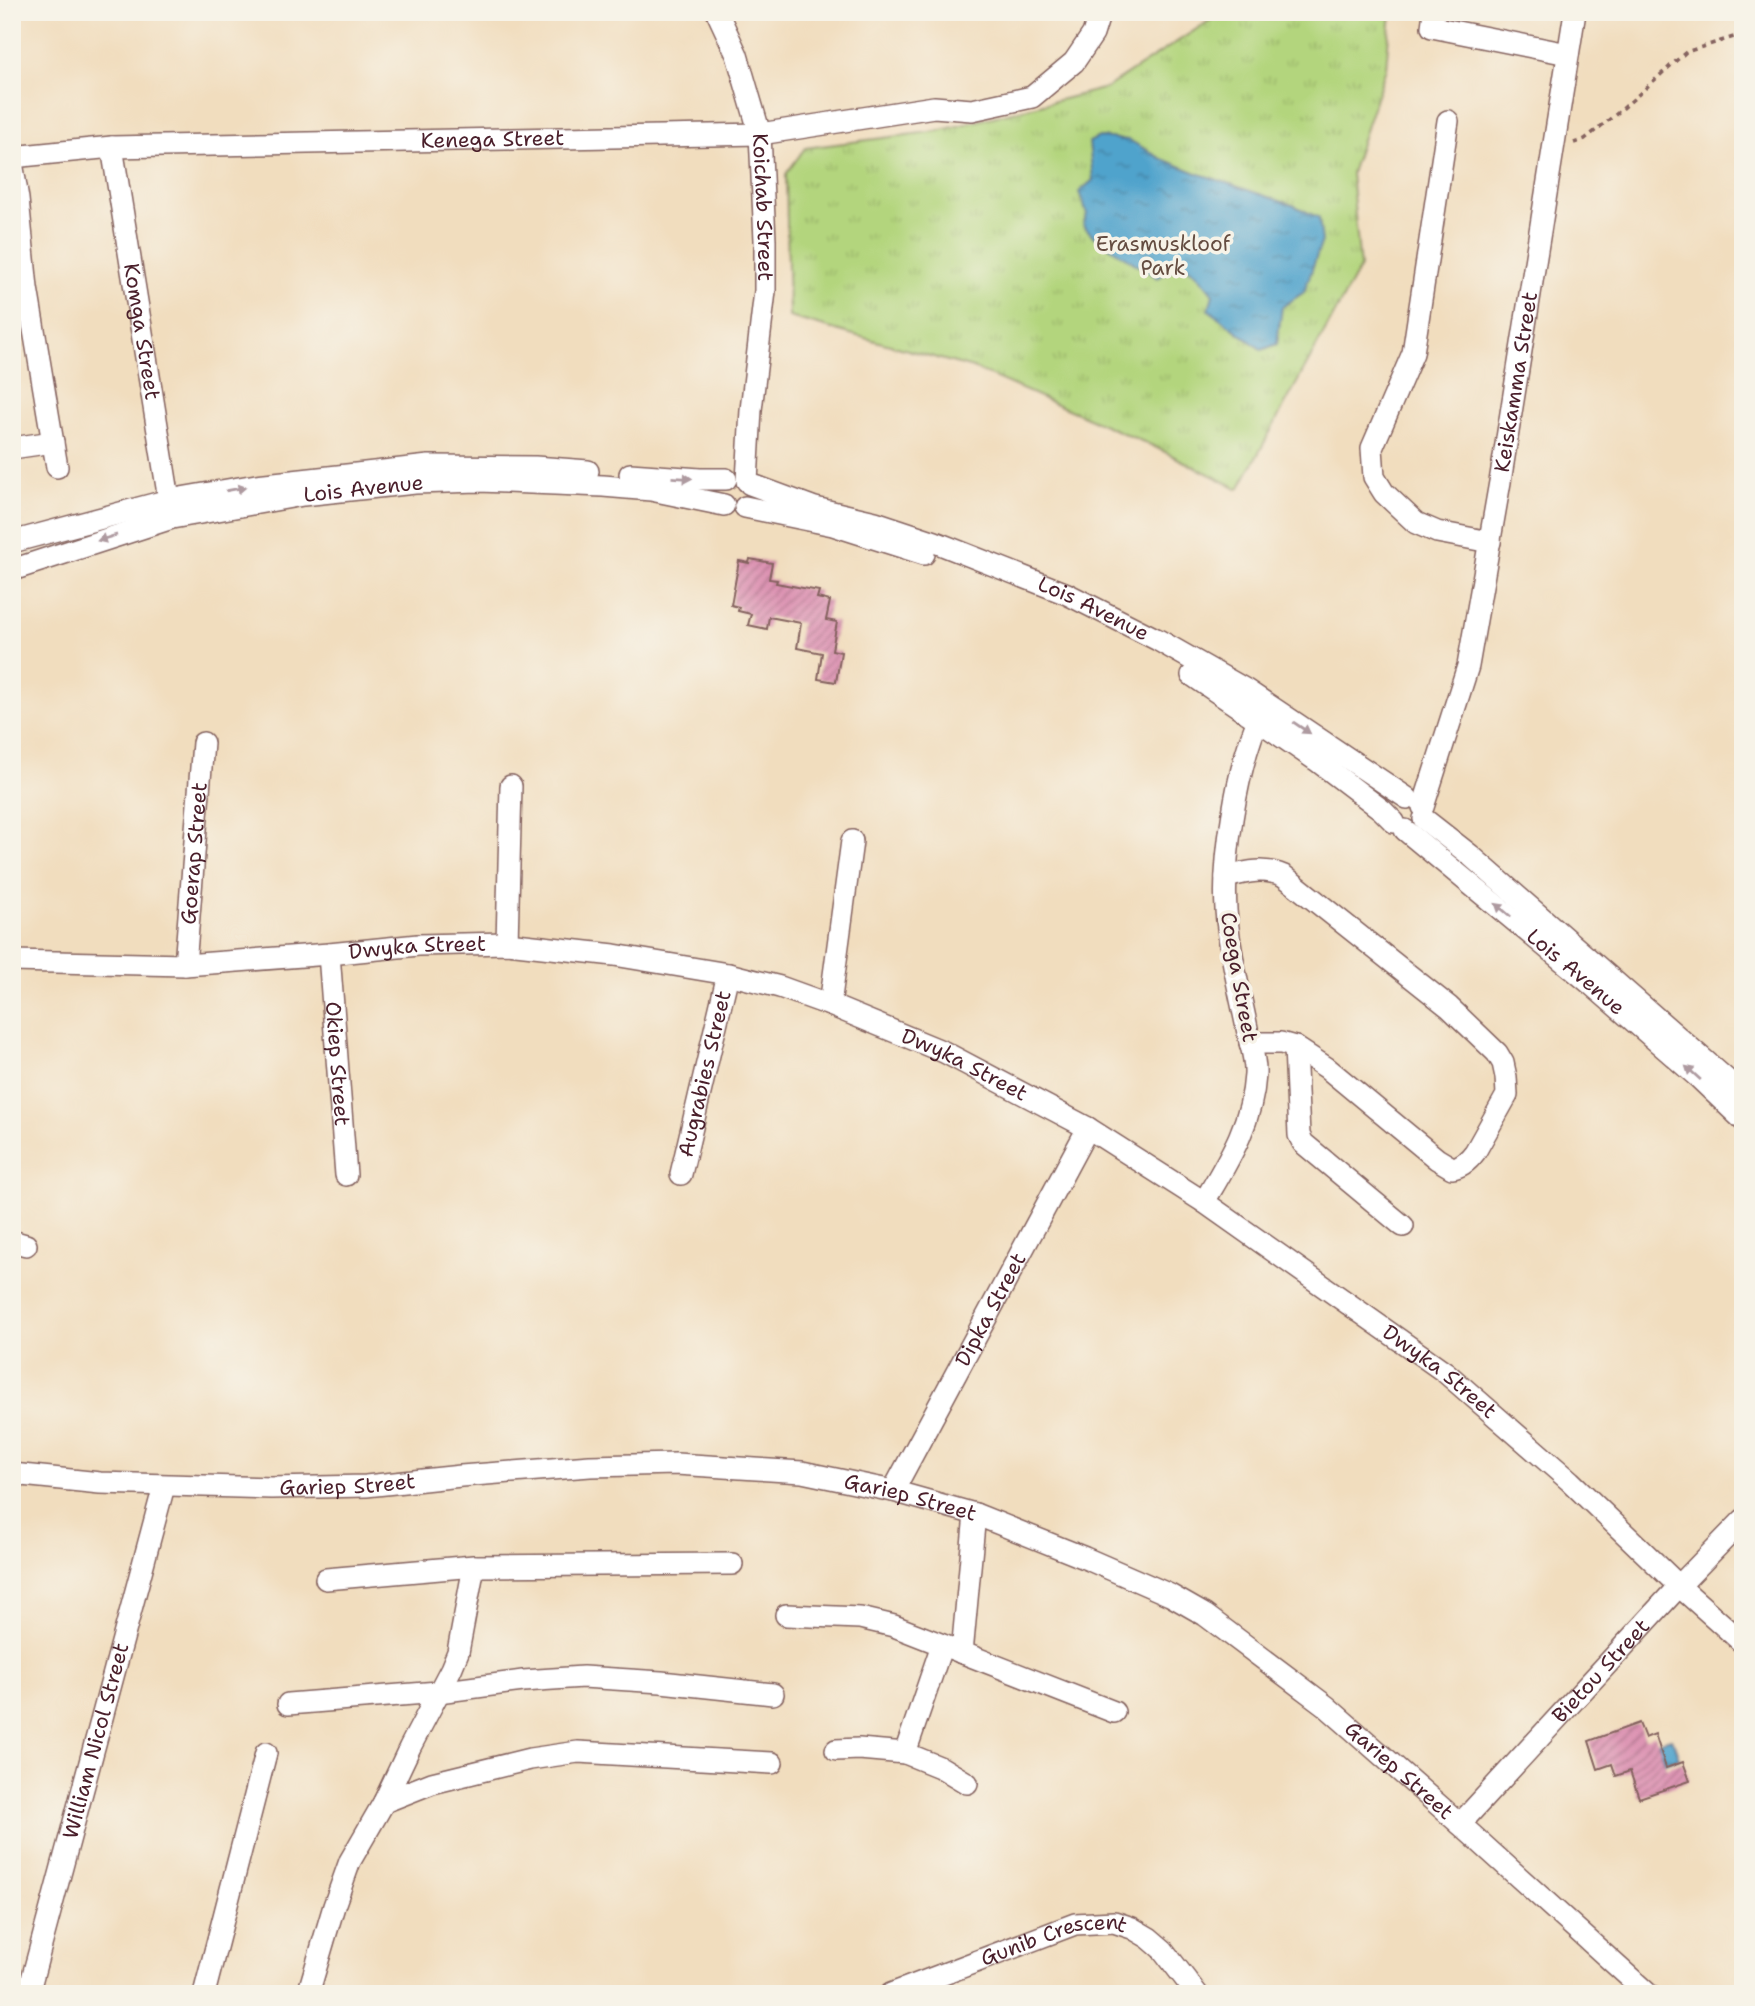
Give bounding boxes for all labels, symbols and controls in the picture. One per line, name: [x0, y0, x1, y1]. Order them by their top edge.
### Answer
street label: Kenega Street: [420, 124, 565, 155]
street label: Koichab Street: [746, 133, 779, 281]
park label: Erasmuskloof Park: [1096, 230, 1231, 282]
street label: Komga Street: [117, 261, 167, 402]
street label: Keiskamma Street: [1488, 290, 1544, 474]
street label: Lois Avenue: [302, 469, 424, 509]
one-way arrow: [671, 473, 693, 484]
one-way arrow: [225, 483, 247, 494]
one-way arrow: [96, 534, 117, 544]
street label: Lois Avenue: [1034, 570, 1154, 647]
one-way arrow: [1293, 721, 1311, 735]
street label: Goerap Street: [174, 781, 214, 925]
one-way arrow: [1494, 903, 1511, 918]
street label: Coega Street: [1214, 910, 1264, 1044]
street label: Lois Avenue: [1521, 922, 1631, 1021]
street label: Dwyka Street: [347, 929, 486, 966]
street label: Augrabies Street: [671, 988, 738, 1160]
street label: Okiep Street: [319, 1000, 356, 1127]
street label: Dwyka Street: [897, 1022, 1032, 1108]
one-way arrow: [1684, 1065, 1702, 1081]
street label: Dipka Street: [949, 1248, 1032, 1371]
street label: Dwyka Street: [1377, 1318, 1503, 1425]
street label: Gariep Street: [279, 1467, 417, 1502]
street label: Gariep Street: [841, 1467, 980, 1528]
street label: Bietou Street: [1546, 1613, 1656, 1729]
street label: William Nicol Street: [56, 1640, 135, 1842]
street label: Gariep Street: [1339, 1715, 1459, 1826]
street label: Gunib Crescent: [977, 1908, 1131, 1973]

